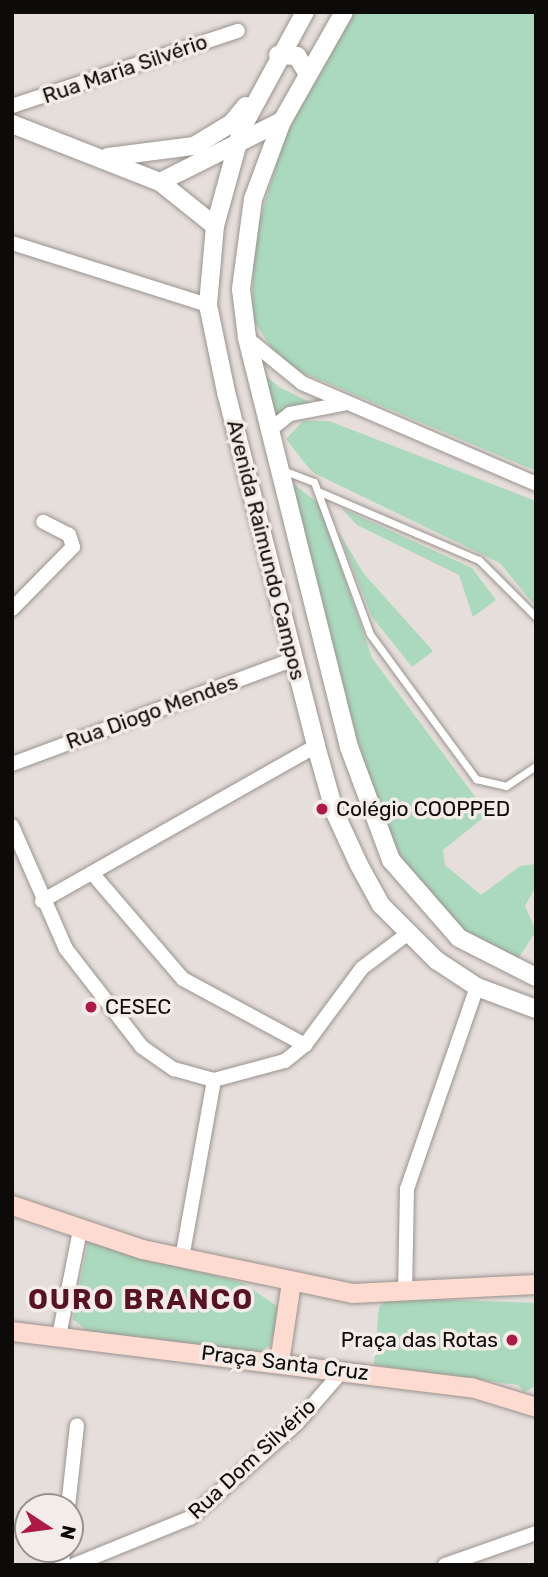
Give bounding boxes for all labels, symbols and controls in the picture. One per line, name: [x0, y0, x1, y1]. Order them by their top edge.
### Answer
street label: Rua Maria Silvério: [39, 29, 211, 109]
street label: Avenida Raimundo Campos: [221, 417, 311, 683]
street label: Rua Diogo Mendes: [63, 669, 241, 755]
place label: Colégio COOPPED: [336, 796, 510, 822]
marker: Colégio COOPPED: [314, 801, 330, 817]
place label: CESEC: [105, 994, 171, 1020]
marker: CESEC: [83, 999, 99, 1015]
district label: OURO BRANCO: [29, 1283, 253, 1317]
place label: Praça das Rotas: [341, 1327, 498, 1353]
marker: Praça das Rotas: [504, 1332, 520, 1348]
street label: Praça Santa Cruz: [200, 1340, 370, 1386]
street label: Rua Dom Silvério: [183, 1394, 321, 1524]
north arrow: [14, 1493, 84, 1563]
text: N: [55, 1523, 81, 1542]

